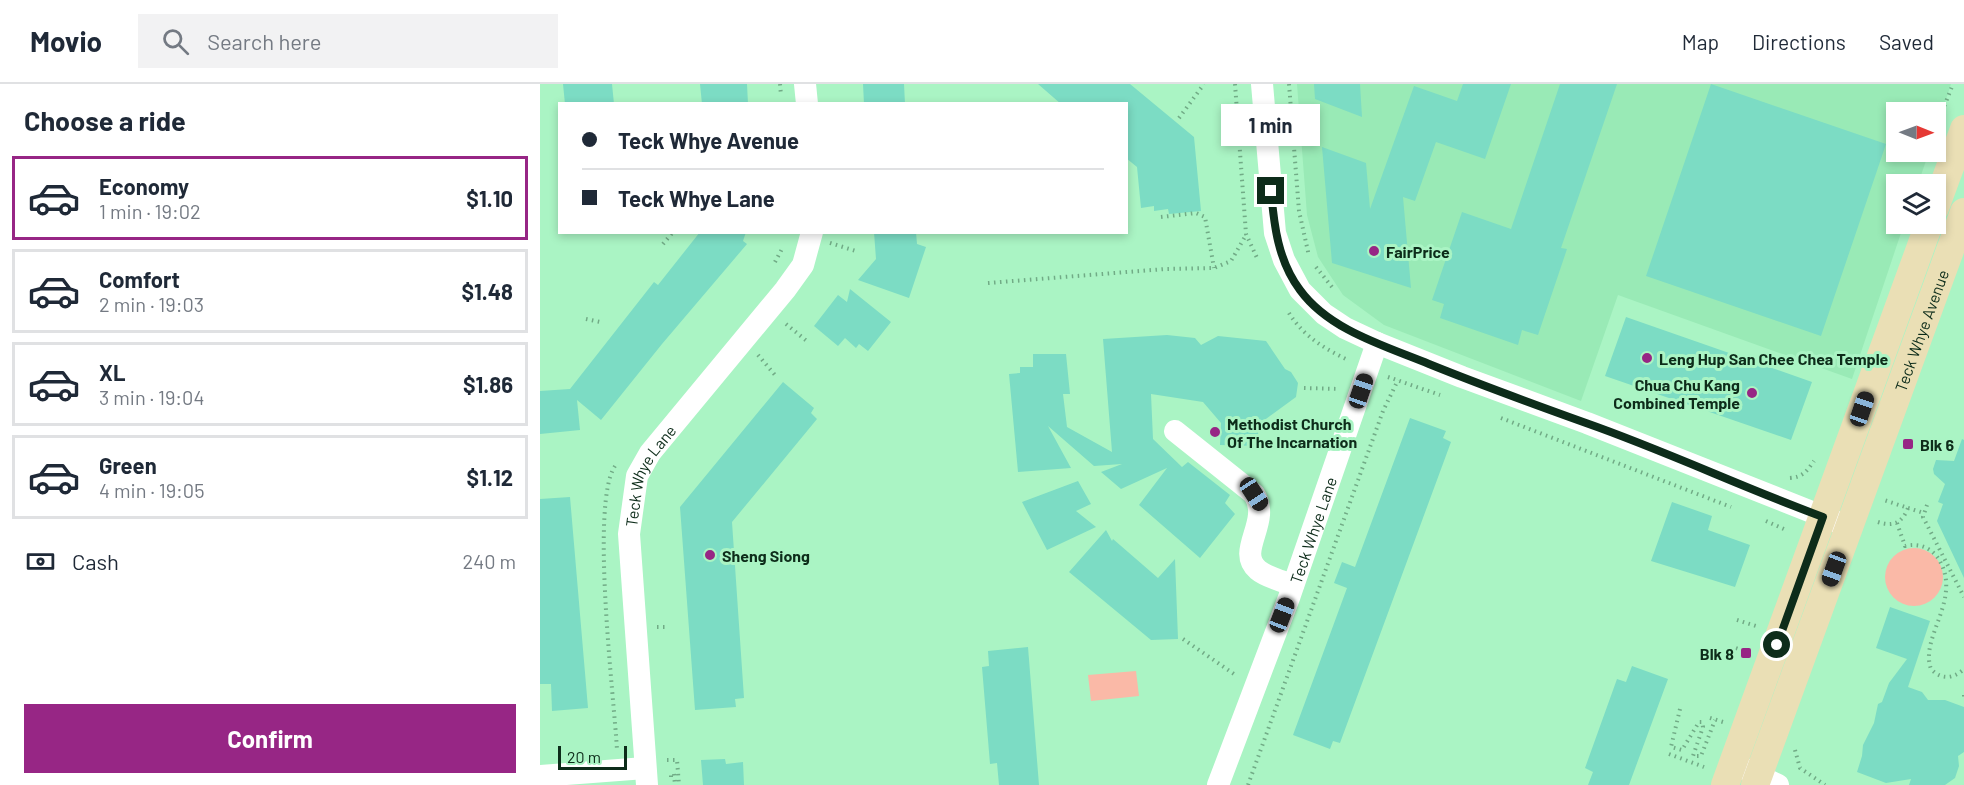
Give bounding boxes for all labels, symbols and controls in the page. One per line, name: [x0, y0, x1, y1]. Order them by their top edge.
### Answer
search box: [138, 14, 558, 68]
text: Movio: [30, 24, 102, 58]
icon: search: [159, 25, 192, 58]
text: Search here: [207, 28, 322, 54]
text: Map: [1682, 29, 1719, 54]
text: Directions: [1752, 29, 1846, 54]
text: Saved: [1879, 29, 1934, 54]
north arrow: [1886, 102, 1946, 162]
map controls: [1886, 102, 1946, 234]
text: Choose a ride: [24, 104, 186, 136]
callout: 1 min: [1222, 104, 1320, 146]
text: 1 min: [1249, 113, 1292, 137]
text: Teck Whye Avenue: [618, 127, 799, 153]
icon: car: [27, 171, 81, 225]
text: Economy: [99, 173, 189, 199]
button: layers: [1886, 174, 1946, 234]
route end: [1257, 177, 1284, 204]
text: $1.10: [466, 185, 513, 211]
text: Teck Whye Lane: [618, 185, 775, 211]
text: 1 min · 19:02: [99, 199, 201, 223]
place label: FairPrice: [1386, 242, 1450, 261]
marker: FairPrice: [1367, 244, 1381, 258]
icon: car: [27, 264, 81, 318]
text: Comfort: [99, 266, 180, 292]
street label: Teck Whye Avenue: [1890, 267, 1952, 394]
text: $1.48: [461, 278, 513, 304]
text: 2 min · 19:03: [99, 292, 204, 316]
place label: Leng Hup San Chee Chea Temple: [1659, 349, 1889, 368]
marker: Leng Hup San Chee Chea Temple: [1640, 351, 1654, 365]
icon: car: [27, 357, 81, 411]
text: XL: [99, 359, 125, 385]
text: $1.86: [463, 371, 513, 397]
car: [1347, 371, 1375, 411]
place label: Chua Chu Kang Combined Temple: [1613, 375, 1740, 412]
text: 3 min · 19:04: [99, 385, 204, 409]
marker: Chua Chu Kang Combined Temple: [1745, 386, 1759, 400]
car: [1848, 389, 1876, 429]
place label: Methodist Church Of The Incarnation: [1227, 414, 1357, 451]
street label: Teck Whye Lane: [621, 421, 679, 528]
marker: Methodist Church Of The Incarnation: [1208, 425, 1222, 439]
place label: Blk 6: [1920, 435, 1955, 454]
marker: Blk 6: [1901, 437, 1915, 451]
icon: car: [27, 450, 81, 504]
text: Green: [99, 452, 157, 478]
text: $1.12: [467, 464, 513, 490]
car: [1237, 474, 1271, 514]
street label: Teck Whye Lane: [1285, 474, 1340, 586]
text: 4 min · 19:05: [99, 478, 204, 502]
icon: cash: [24, 545, 57, 578]
place label: Sheng Siong: [722, 546, 810, 565]
text: Cash: [72, 548, 119, 574]
marker: Sheng Siong: [703, 548, 717, 562]
text: 240 m: [462, 549, 516, 573]
car: [1819, 549, 1849, 589]
car: [1267, 595, 1297, 635]
route start: [1763, 631, 1790, 658]
place label: Blk 8: [1700, 644, 1734, 663]
marker: Blk 8: [1739, 646, 1753, 660]
button: Confirm: [24, 704, 516, 773]
scale bar: [558, 743, 627, 770]
text: 20 m: [567, 747, 601, 766]

